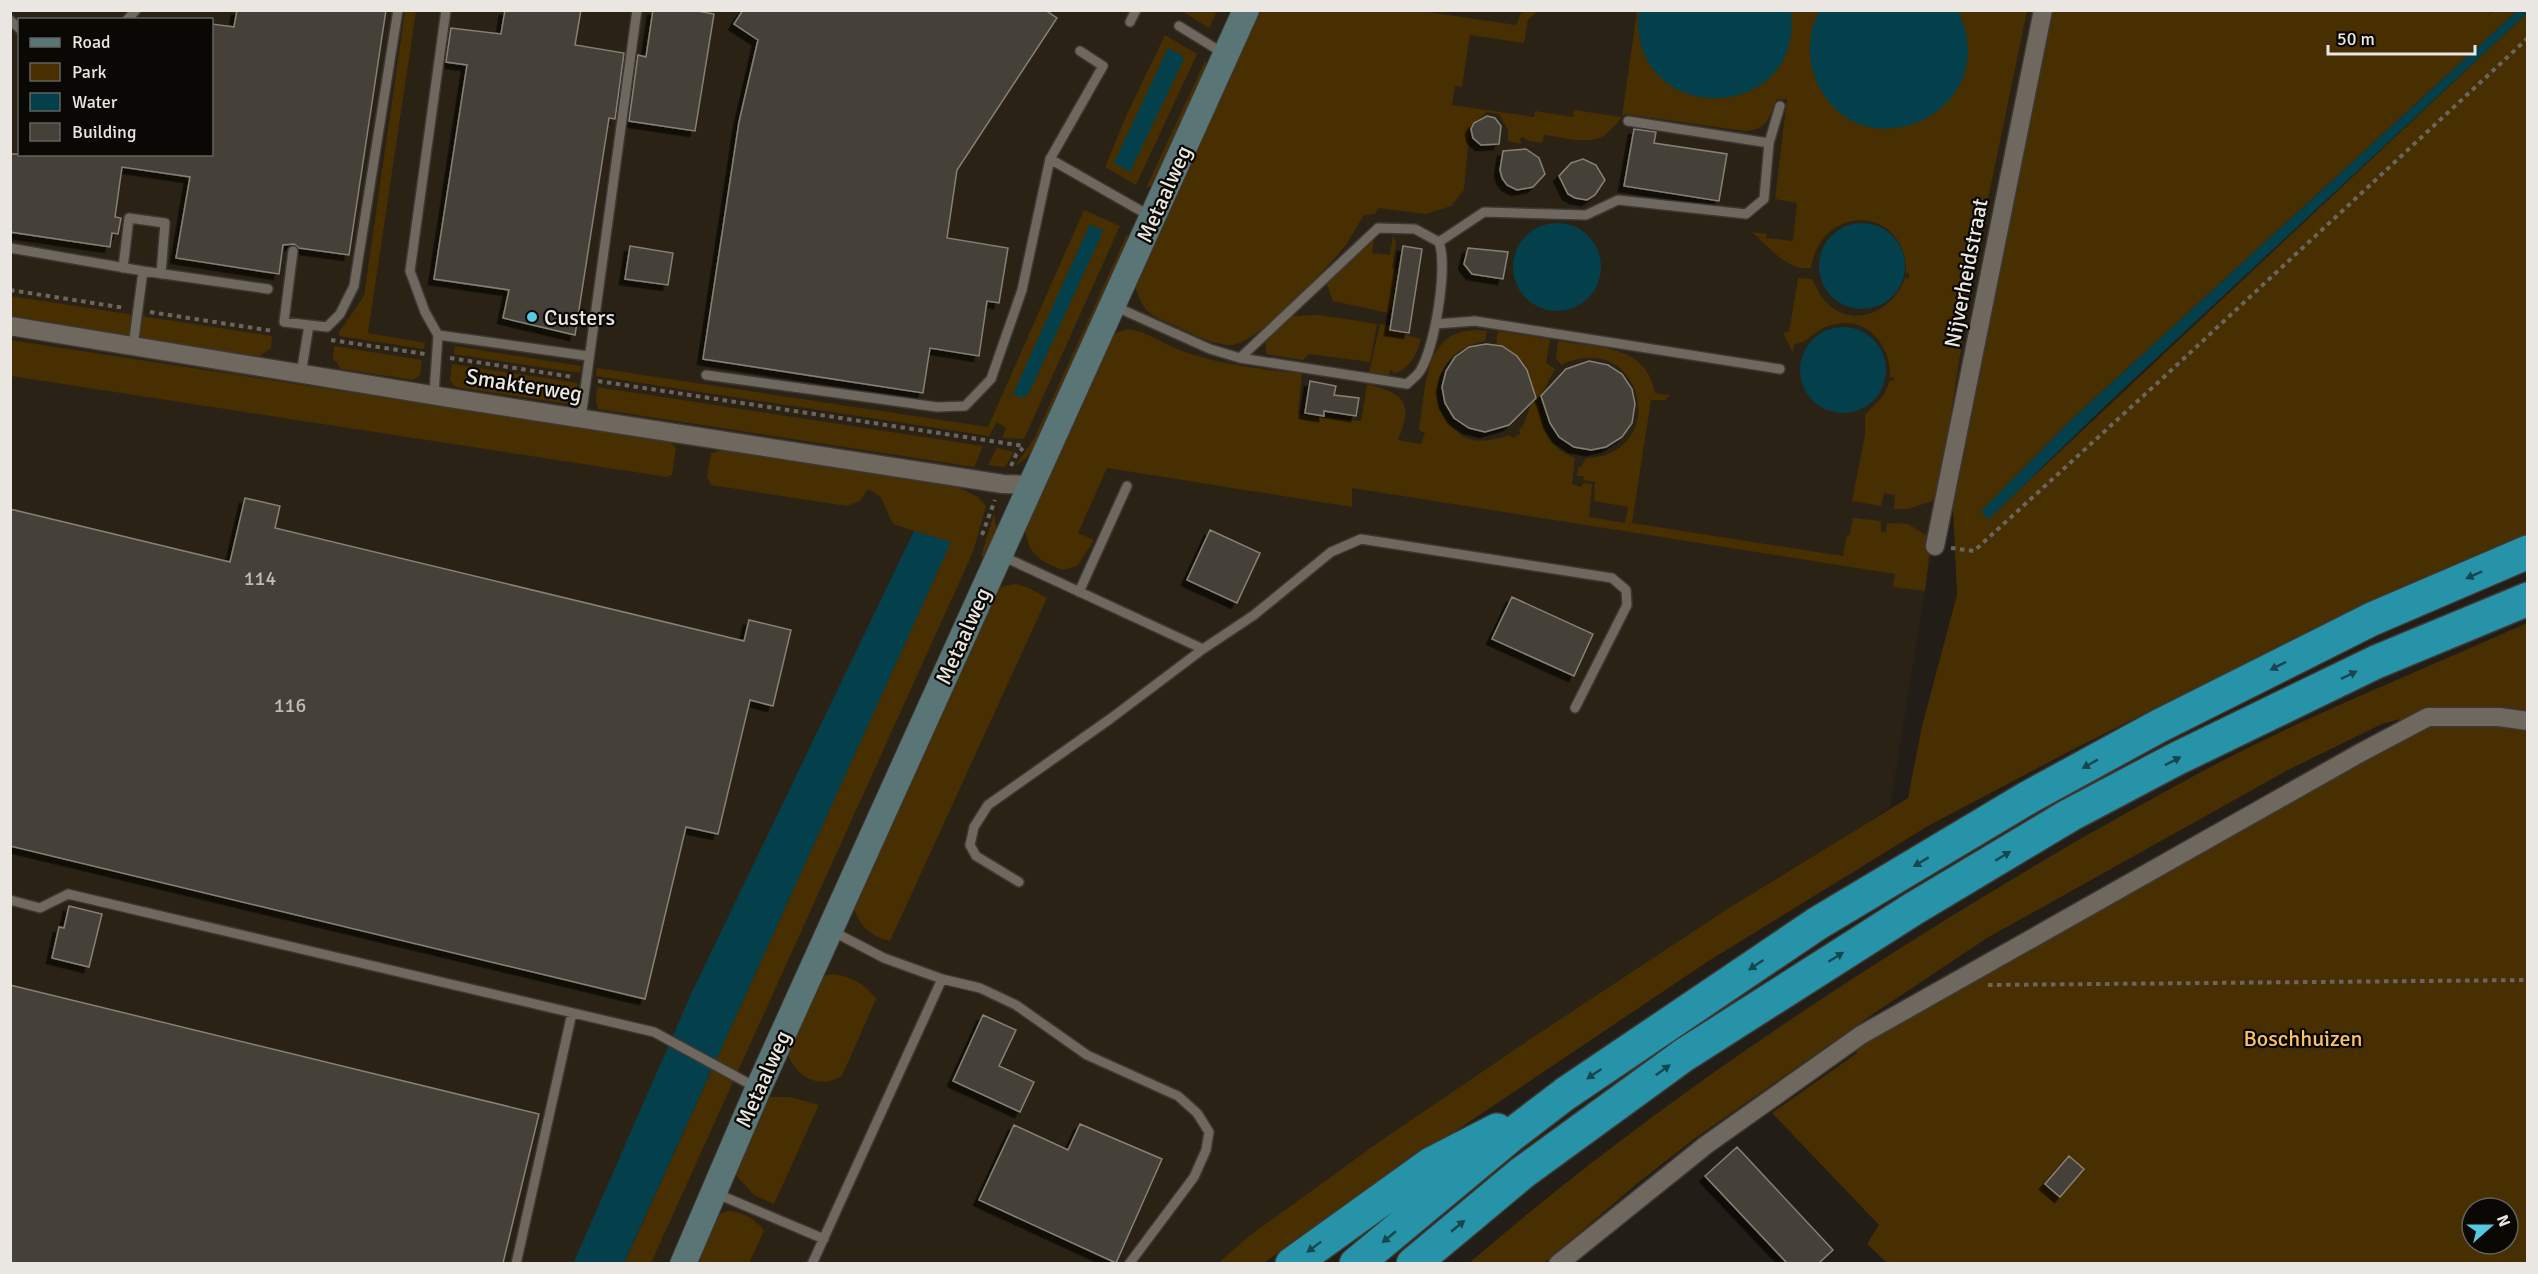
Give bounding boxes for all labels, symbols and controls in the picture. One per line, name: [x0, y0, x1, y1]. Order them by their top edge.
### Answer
legend: [18, 18, 213, 156]
scale bar: [2328, 18, 2475, 56]
text: 50 m: [2337, 28, 2375, 50]
text: Road: [72, 31, 111, 53]
text: Park: [72, 61, 107, 83]
text: Water: [72, 91, 118, 113]
text: Building: [72, 121, 136, 143]
street label: Metaalweg: [1131, 141, 1197, 247]
street label: Nijverheidstraat: [1938, 196, 1994, 350]
place label: Custers: [544, 304, 615, 331]
marker: Custers: [525, 310, 539, 324]
street label: Smakterweg: [464, 362, 584, 408]
house number: 114: [244, 566, 276, 591]
one-way arrow: [2465, 571, 2483, 580]
street label: Metaalweg: [930, 583, 996, 689]
one-way arrow: [2270, 662, 2287, 671]
one-way arrow: [2340, 671, 2357, 680]
house number: 116: [274, 693, 306, 718]
one-way arrow: [2165, 756, 2182, 766]
one-way arrow: [2081, 759, 2098, 769]
one-way arrow: [1995, 850, 2011, 861]
one-way arrow: [1913, 856, 1929, 867]
one-way arrow: [1828, 952, 1845, 963]
one-way arrow: [1748, 959, 1764, 971]
park label: Boschhuizen: [2243, 1025, 2363, 1052]
street label: Metaalweg: [730, 1026, 796, 1132]
one-way arrow: [1655, 1064, 1671, 1076]
one-way arrow: [1586, 1068, 1602, 1079]
north arrow: [2460, 1196, 2520, 1256]
text: N: [2492, 1212, 2514, 1230]
one-way arrow: [1450, 1220, 1465, 1233]
one-way arrow: [1381, 1230, 1397, 1243]
one-way arrow: [1307, 1240, 1322, 1252]

